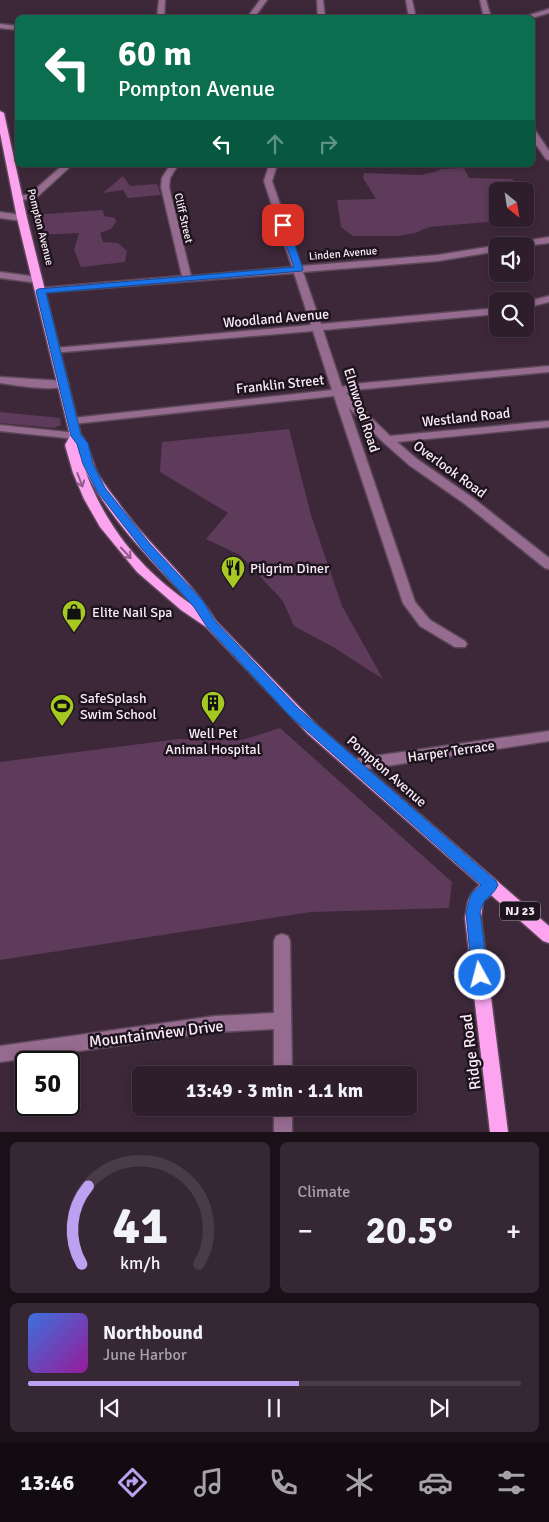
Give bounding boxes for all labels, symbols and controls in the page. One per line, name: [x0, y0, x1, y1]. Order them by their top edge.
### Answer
text: 60 m: [118, 32, 192, 75]
icon: left: [35, 35, 100, 100]
text: Pompton Avenue: [118, 75, 275, 102]
icon: left: [208, 130, 236, 158]
icon: ahead: [261, 130, 289, 158]
icon: right: [314, 130, 342, 158]
north arrow: [489, 182, 534, 228]
map controls: [489, 182, 534, 337]
street label: Pompton Avenue: [25, 187, 56, 267]
street label: Cliff Street: [171, 192, 196, 244]
pin: [262, 204, 304, 246]
icon: arrive: [269, 211, 297, 239]
button: sound: [489, 237, 534, 282]
street label: Linden Avenue: [308, 244, 378, 263]
button: search: [489, 292, 534, 337]
street label: Woodland Avenue: [222, 305, 330, 332]
street label: Elmwood Road: [340, 366, 383, 455]
street label: Franklin Street: [235, 371, 325, 398]
street label: Westland Road: [421, 404, 511, 431]
street label: Overlook Road: [410, 437, 490, 502]
one-way arrow: [76, 472, 86, 487]
one-way arrow: [121, 546, 132, 559]
restaurant icon: Pilgrim Diner: [220, 555, 246, 589]
place label: Pilgrim Diner: [250, 560, 330, 577]
shop icon: Elite Nail Spa: [61, 599, 87, 633]
place label: Elite Nail Spa: [92, 604, 172, 621]
place label: SafeSplash Swim School: [80, 690, 157, 723]
building icon: Well Pet Animal Hospital: [200, 690, 226, 724]
sports icon: SafeSplash Swim School: [49, 693, 75, 727]
place label: Well Pet Animal Hospital: [165, 725, 261, 758]
street label: Pompton Avenue: [343, 732, 430, 811]
street label: Harper Terrace: [406, 737, 496, 766]
road number: NJ 23: [500, 901, 540, 920]
position arrow: [453, 948, 505, 1000]
street label: Ridge Road: [456, 1013, 486, 1091]
street label: Mountainview Drive: [88, 1016, 225, 1052]
speed limit sign: 50: [15, 1051, 80, 1116]
text: 13:49 · 3 min · 1.1 km: [186, 1079, 363, 1103]
text: Climate: [298, 1182, 350, 1202]
text: 41: [112, 1194, 168, 1258]
text: 20.5°: [365, 1207, 453, 1254]
text: −: [298, 1214, 313, 1248]
text: +: [506, 1214, 521, 1248]
text: km/h: [120, 1252, 160, 1274]
text: Northbound: [103, 1321, 203, 1345]
text: June Harbor: [103, 1345, 187, 1365]
icon: previous: [96, 1394, 124, 1422]
icon: pause: [260, 1394, 288, 1422]
icon: next: [425, 1394, 453, 1422]
icon: directions: [115, 1465, 150, 1500]
icon: music: [191, 1465, 226, 1500]
icon: phone: [266, 1465, 301, 1500]
icon: climate: [342, 1465, 377, 1500]
icon: car: [418, 1465, 453, 1500]
icon: filters: [494, 1465, 529, 1500]
text: 13:46: [20, 1469, 74, 1496]

